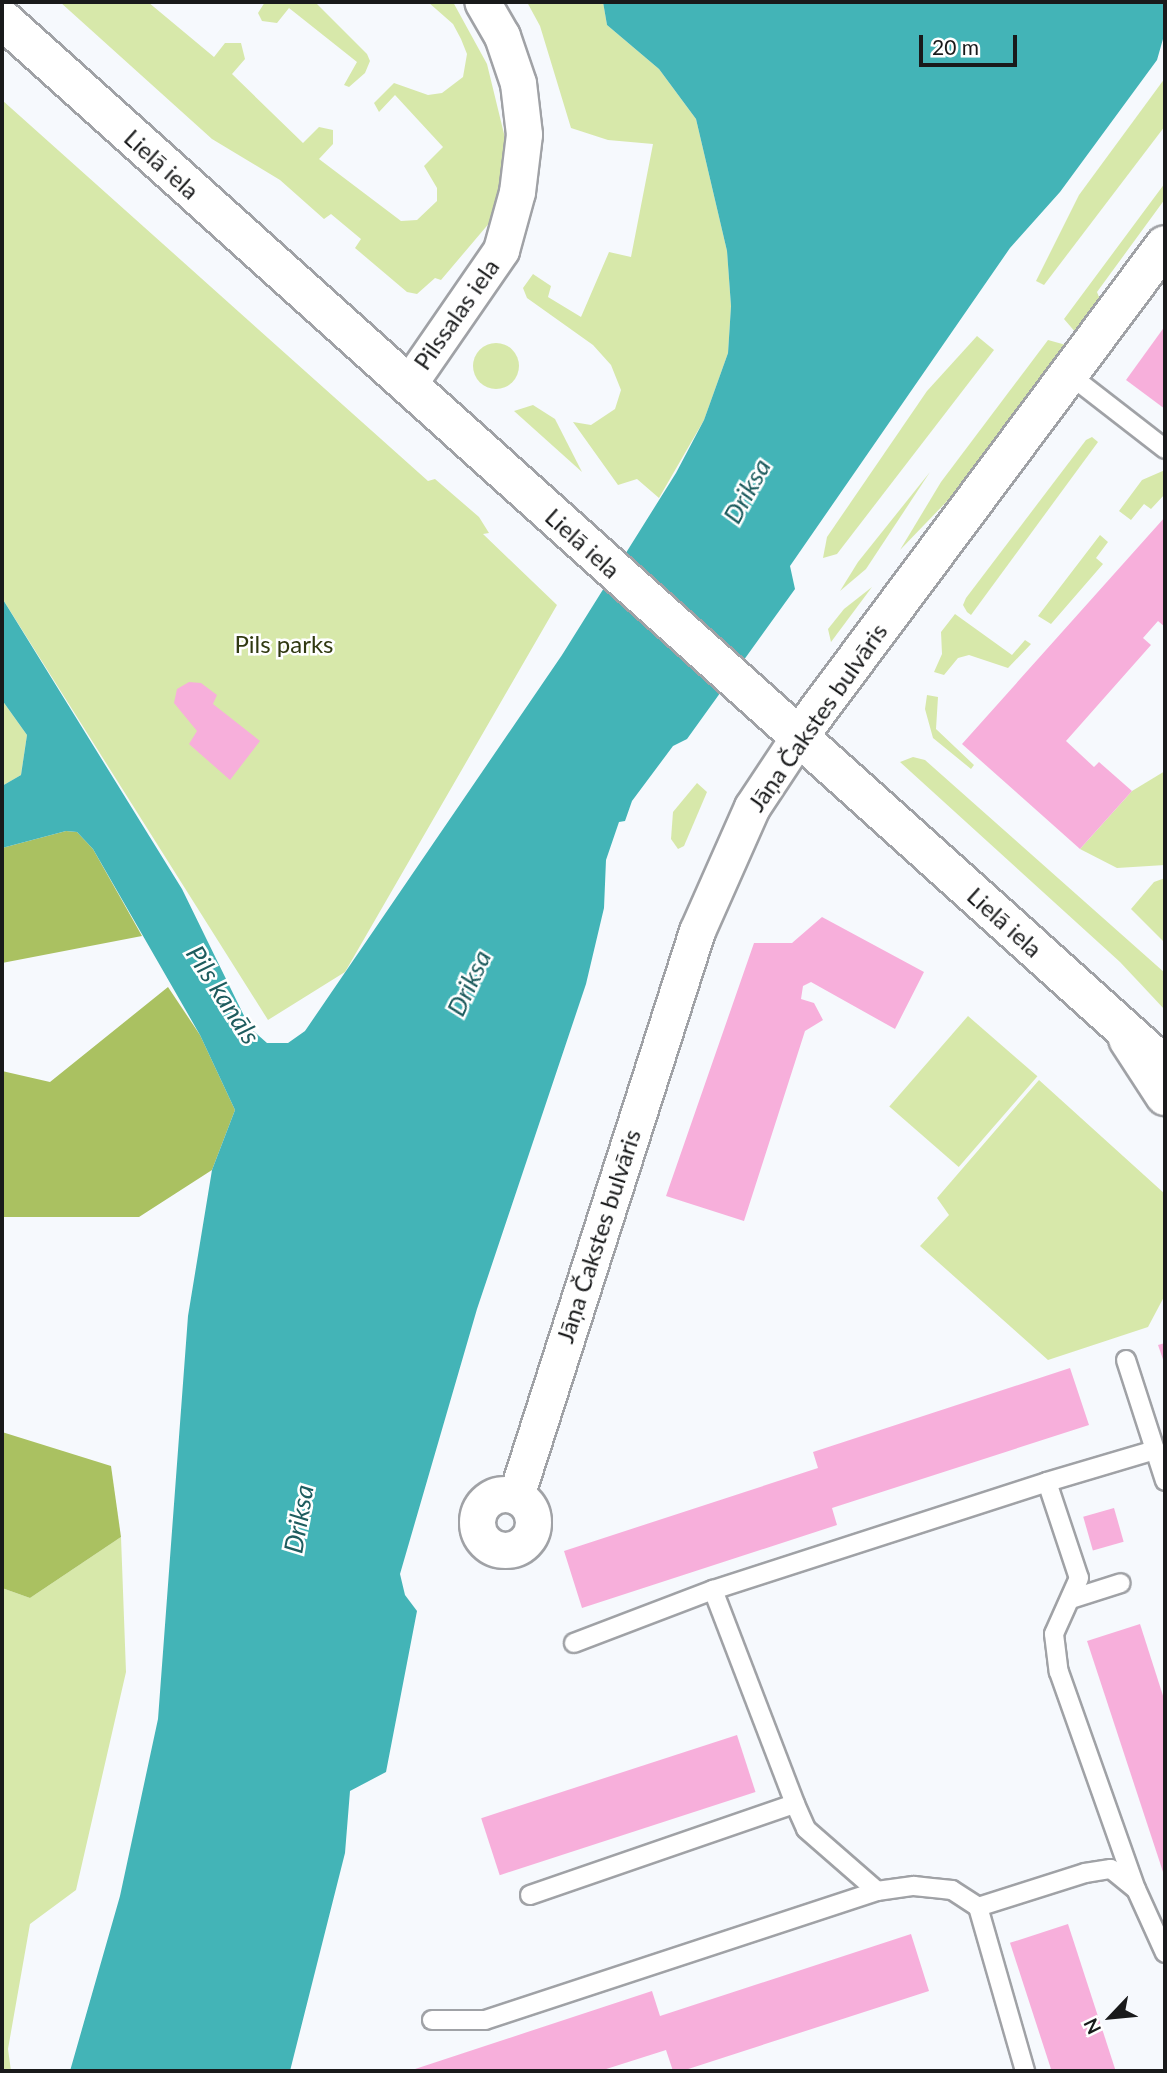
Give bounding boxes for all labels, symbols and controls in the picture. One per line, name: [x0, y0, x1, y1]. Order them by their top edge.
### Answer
scale bar: [922, 21, 1020, 65]
text: 20 m: [932, 34, 979, 59]
street label: Lielā iela: [119, 123, 205, 205]
street label: Pilssalas iela: [407, 253, 505, 375]
water label: Driksa: [717, 453, 777, 529]
street label: Lielā iela: [540, 502, 626, 584]
street label: Jāņa Čakstes bulvāris: [741, 618, 893, 816]
park label: Pils parks: [235, 630, 333, 658]
street label: Lielā iela: [962, 881, 1048, 963]
water label: Pils kanāls: [180, 940, 266, 1050]
water label: Driksa: [440, 945, 498, 1021]
street label: Jāņa Čakstes bulvāris: [550, 1126, 646, 1346]
water label: Driksa: [278, 1482, 320, 1556]
north arrow: [1076, 1982, 1146, 2052]
text: N: [1078, 2015, 1105, 2038]

